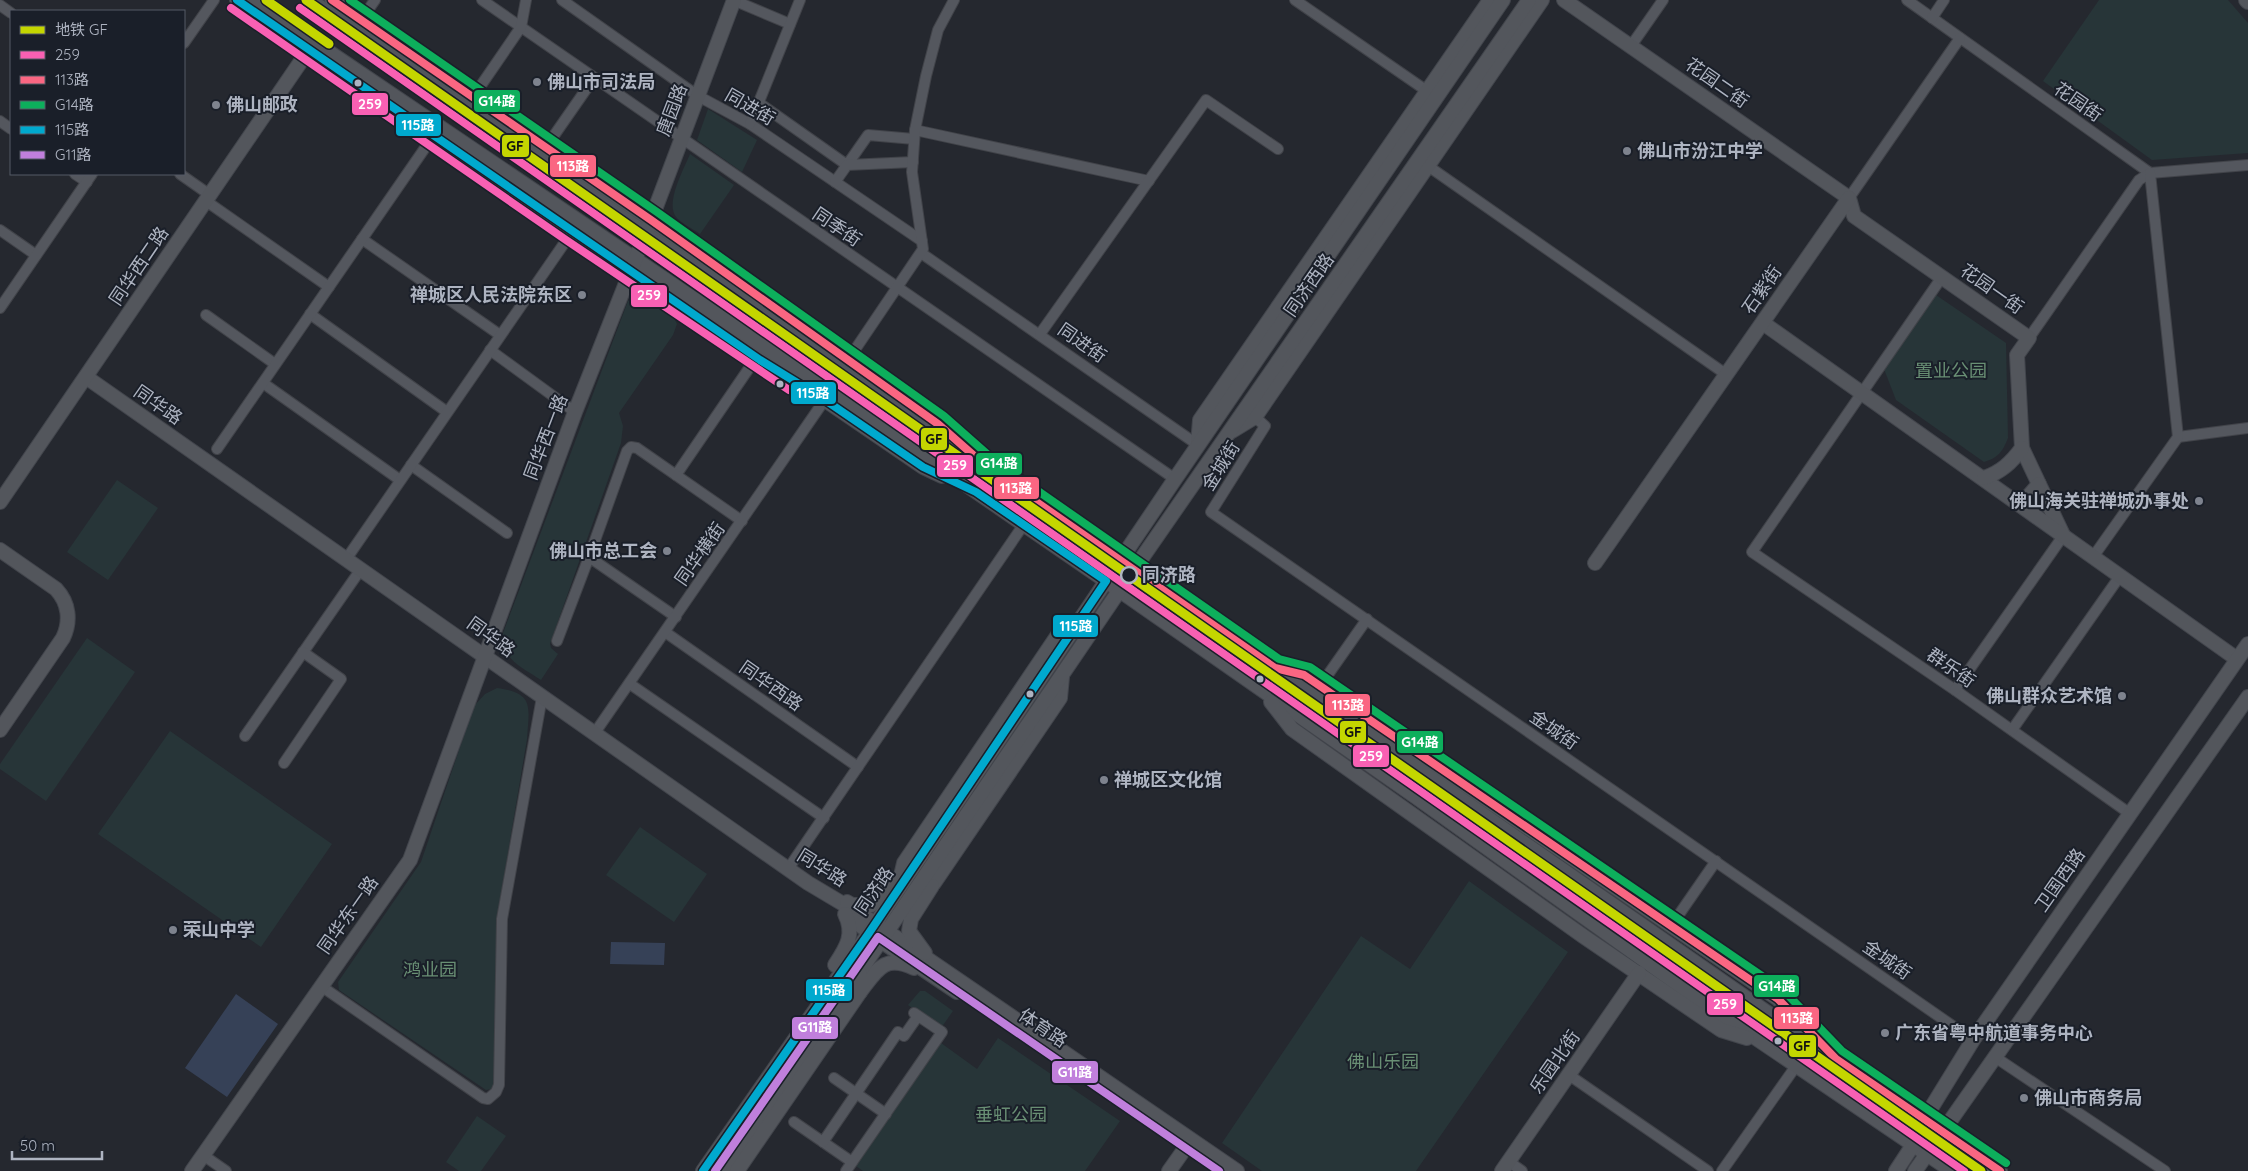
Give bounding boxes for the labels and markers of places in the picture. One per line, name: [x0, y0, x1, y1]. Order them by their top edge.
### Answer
place label: 佛山市司法局: [547, 70, 655, 93]
marker: 佛山市司法局: [531, 76, 543, 88]
unlabelled marker: [353, 78, 363, 88]
place label: 佛山邮政: [226, 93, 298, 116]
marker: 佛山邮政: [210, 99, 222, 111]
place label: 佛山市汾江中学: [1637, 139, 1763, 162]
marker: 佛山市汾江中学: [1621, 145, 1633, 157]
place label: 禅城区人民法院东区: [410, 283, 572, 306]
marker: 禅城区人民法院东区: [576, 289, 588, 301]
unlabelled marker: [775, 379, 785, 389]
place label: 佛山海关驻禅城办事处: [2009, 489, 2189, 512]
marker: 佛山海关驻禅城办事处: [2193, 495, 2205, 507]
place label: 佛山市总工会: [549, 539, 657, 562]
marker: 佛山市总工会: [661, 545, 673, 557]
place label: 同济路: [1142, 563, 1196, 586]
marker: 同济路: [1120, 566, 1138, 584]
unlabelled marker: [1255, 674, 1265, 684]
place label: 佛山群众艺术馆: [1986, 684, 2112, 707]
unlabelled marker: [1025, 689, 1035, 699]
marker: 佛山群众艺术馆: [2116, 690, 2128, 702]
place label: 禅城区文化馆: [1114, 768, 1222, 791]
marker: 禅城区文化馆: [1098, 774, 1110, 786]
place label: 荣山中学: [183, 918, 255, 941]
marker: 荣山中学: [167, 924, 179, 936]
place label: 广东省粤中航道事务中心: [1895, 1021, 2093, 1044]
marker: 广东省粤中航道事务中心: [1879, 1027, 1891, 1039]
unlabelled marker: [1773, 1036, 1783, 1046]
place label: 佛山市商务局: [2034, 1086, 2142, 1109]
marker: 佛山市商务局: [2018, 1092, 2030, 1104]

